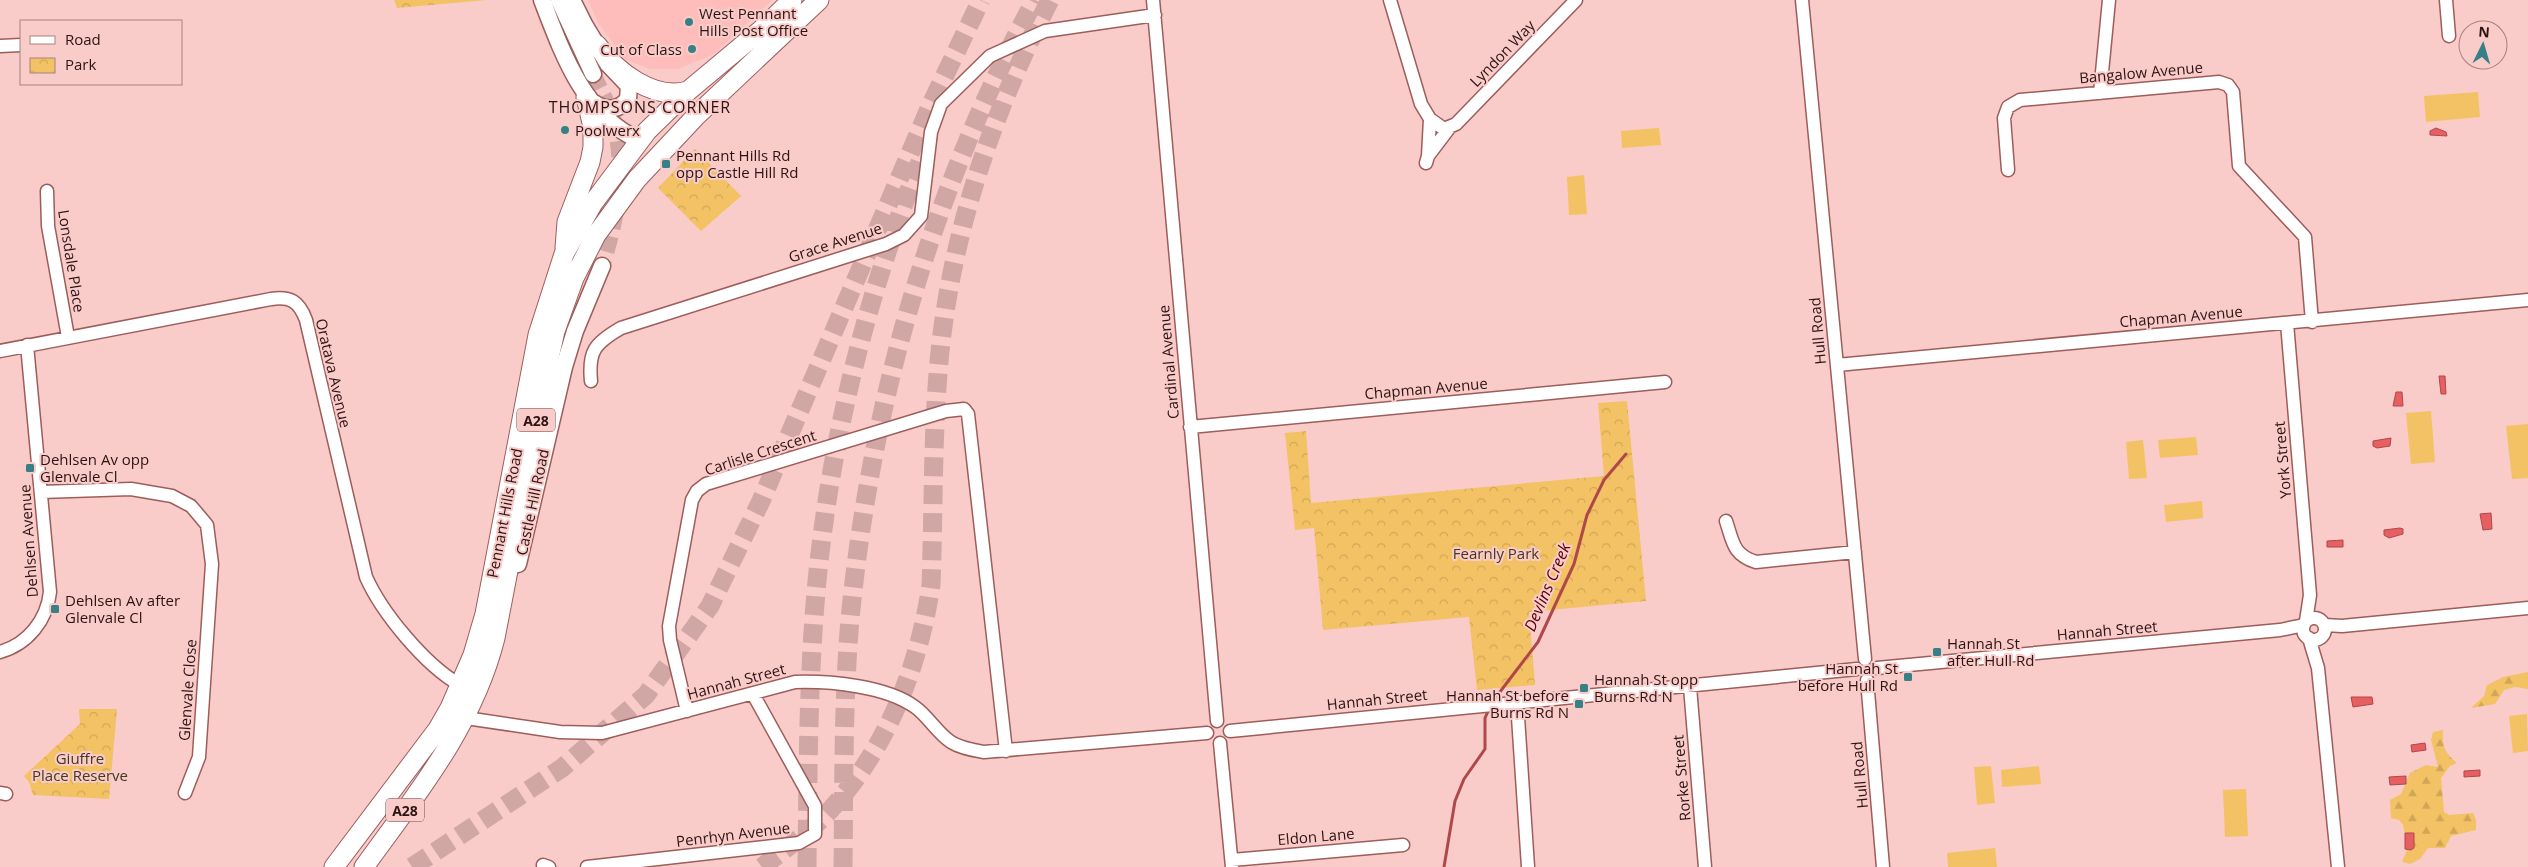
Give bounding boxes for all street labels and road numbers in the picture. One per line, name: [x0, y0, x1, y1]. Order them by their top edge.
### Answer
street label: Lyndon Way: [1465, 15, 1539, 91]
street label: Bangalow Avenue: [2078, 57, 2204, 87]
street label: Lonsdale Place: [54, 208, 90, 314]
street label: Grace Avenue: [786, 217, 884, 267]
street label: Hull Road: [1804, 296, 1830, 366]
street label: Chapman Avenue: [2119, 301, 2243, 331]
street label: Cardinal Avenue: [1153, 304, 1183, 420]
street label: Oratava Avenue: [312, 316, 356, 430]
street label: Chapman Avenue: [1364, 373, 1488, 403]
road number: A28: [517, 408, 555, 432]
street label: York Street: [2269, 421, 2295, 499]
street label: Carlisle Crescent: [702, 425, 818, 479]
street label: Pennant Hills Road: [482, 446, 526, 580]
street label: Castle Hill Road: [511, 447, 553, 557]
street label: Dehlsen Avenue: [14, 484, 42, 598]
street label: Hannah Street: [2056, 616, 2158, 644]
street label: Glenvale Close: [173, 638, 201, 742]
street label: Hannah Street: [685, 658, 787, 704]
street label: Hannah Street: [1326, 684, 1428, 714]
street label: Rorke Street: [1667, 734, 1695, 822]
street label: Hull Road: [1846, 740, 1872, 810]
road number: A28: [386, 798, 424, 822]
street label: Penrhyn Avenue: [675, 817, 791, 851]
street label: Eldon Lane: [1277, 823, 1355, 849]

